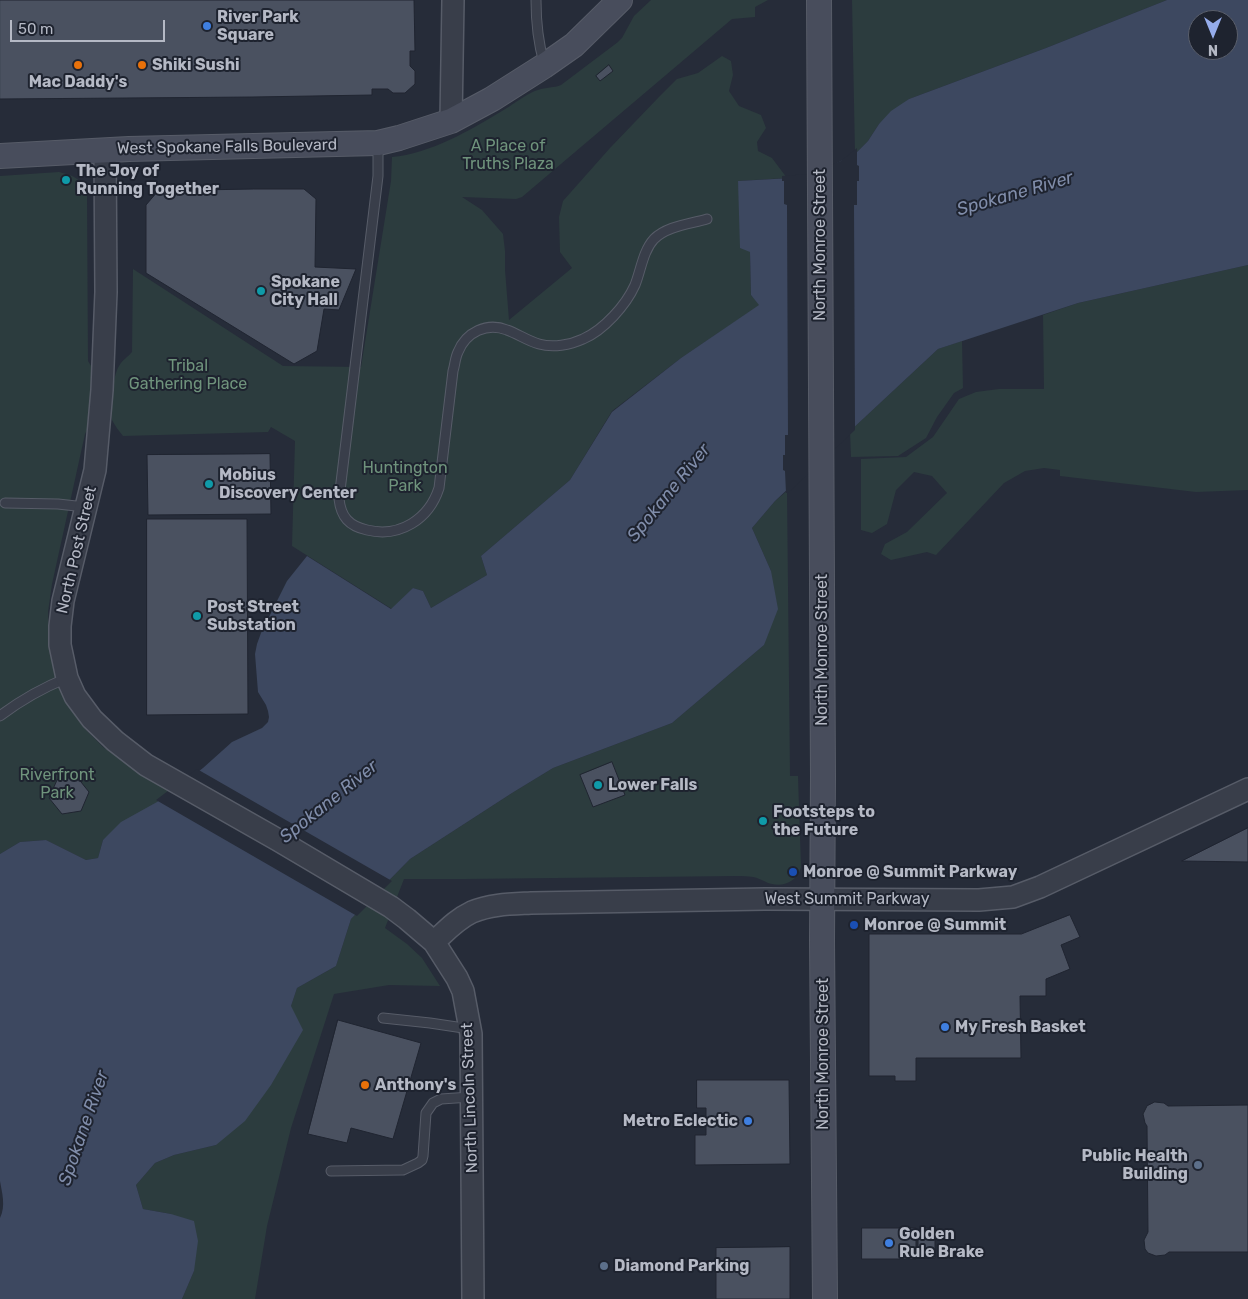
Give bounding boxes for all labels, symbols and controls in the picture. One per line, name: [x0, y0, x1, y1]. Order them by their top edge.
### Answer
place label: River Park Square: [217, 7, 299, 45]
scale bar: [12, 10, 168, 42]
north arrow: [1188, 10, 1238, 60]
text: 50 m: [18, 20, 53, 38]
marker: River Park Square: [201, 20, 213, 32]
text: N: [1208, 41, 1218, 58]
place label: Shiki Sushi: [152, 55, 240, 75]
marker: Mac Daddy's: [72, 59, 84, 71]
marker: Shiki Sushi: [136, 59, 148, 71]
place label: Mac Daddy's: [29, 72, 127, 92]
street label: West Spokane Falls Boulevard: [117, 135, 337, 159]
park label: A Place of Truths Plaza: [462, 136, 554, 174]
place label: The Joy of Running Together: [76, 161, 219, 199]
water label: Spokane River: [954, 167, 1076, 221]
street label: North Monroe Street: [810, 169, 830, 321]
marker: The Joy of Running Together: [60, 174, 72, 186]
place label: Spokane City Hall: [271, 272, 340, 310]
marker: Spokane City Hall: [255, 285, 267, 297]
park label: Tribal Gathering Place: [129, 356, 247, 394]
water label: Spokane River: [623, 440, 715, 546]
park label: Huntington Park: [362, 458, 448, 496]
place label: Mobius Discovery Center: [219, 465, 357, 503]
marker: Mobius Discovery Center: [203, 478, 215, 490]
street label: North Post Street: [53, 484, 101, 616]
street label: North Monroe Street: [812, 574, 832, 726]
place label: Post Street Substation: [207, 597, 299, 635]
marker: Post Street Substation: [191, 610, 203, 622]
water label: Spokane River: [276, 756, 382, 848]
park label: Riverfront Park: [19, 765, 95, 803]
place label: Lower Falls: [608, 775, 697, 795]
marker: Lower Falls: [592, 779, 604, 791]
place label: Footsteps to the Future: [773, 802, 875, 840]
marker: Footsteps to the Future: [757, 815, 769, 827]
place label: Monroe @ Summit Parkway: [803, 862, 1017, 882]
marker: Monroe @ Summit Parkway: [787, 866, 799, 878]
street label: West Summit Parkway: [764, 889, 930, 909]
place label: Monroe @ Summit: [864, 915, 1006, 935]
marker: Monroe @ Summit: [848, 919, 860, 931]
street label: North Monroe Street: [813, 978, 833, 1130]
place label: My Fresh Basket: [955, 1017, 1086, 1037]
marker: My Fresh Basket: [939, 1021, 951, 1033]
street label: North Lincoln Street: [458, 1022, 482, 1174]
water label: Spokane River: [54, 1068, 114, 1188]
place label: Anthony's: [375, 1075, 456, 1095]
marker: Anthony's: [359, 1079, 371, 1091]
place label: Metro Eclectic: [623, 1111, 738, 1131]
marker: Metro Eclectic: [742, 1115, 754, 1127]
place label: Public Health Building: [1082, 1146, 1188, 1184]
marker: Public Health Building: [1192, 1159, 1204, 1171]
place label: Golden Rule Brake: [899, 1224, 984, 1262]
marker: Golden Rule Brake: [883, 1237, 895, 1249]
place label: Diamond Parking: [614, 1256, 749, 1276]
marker: Diamond Parking: [598, 1260, 610, 1272]

